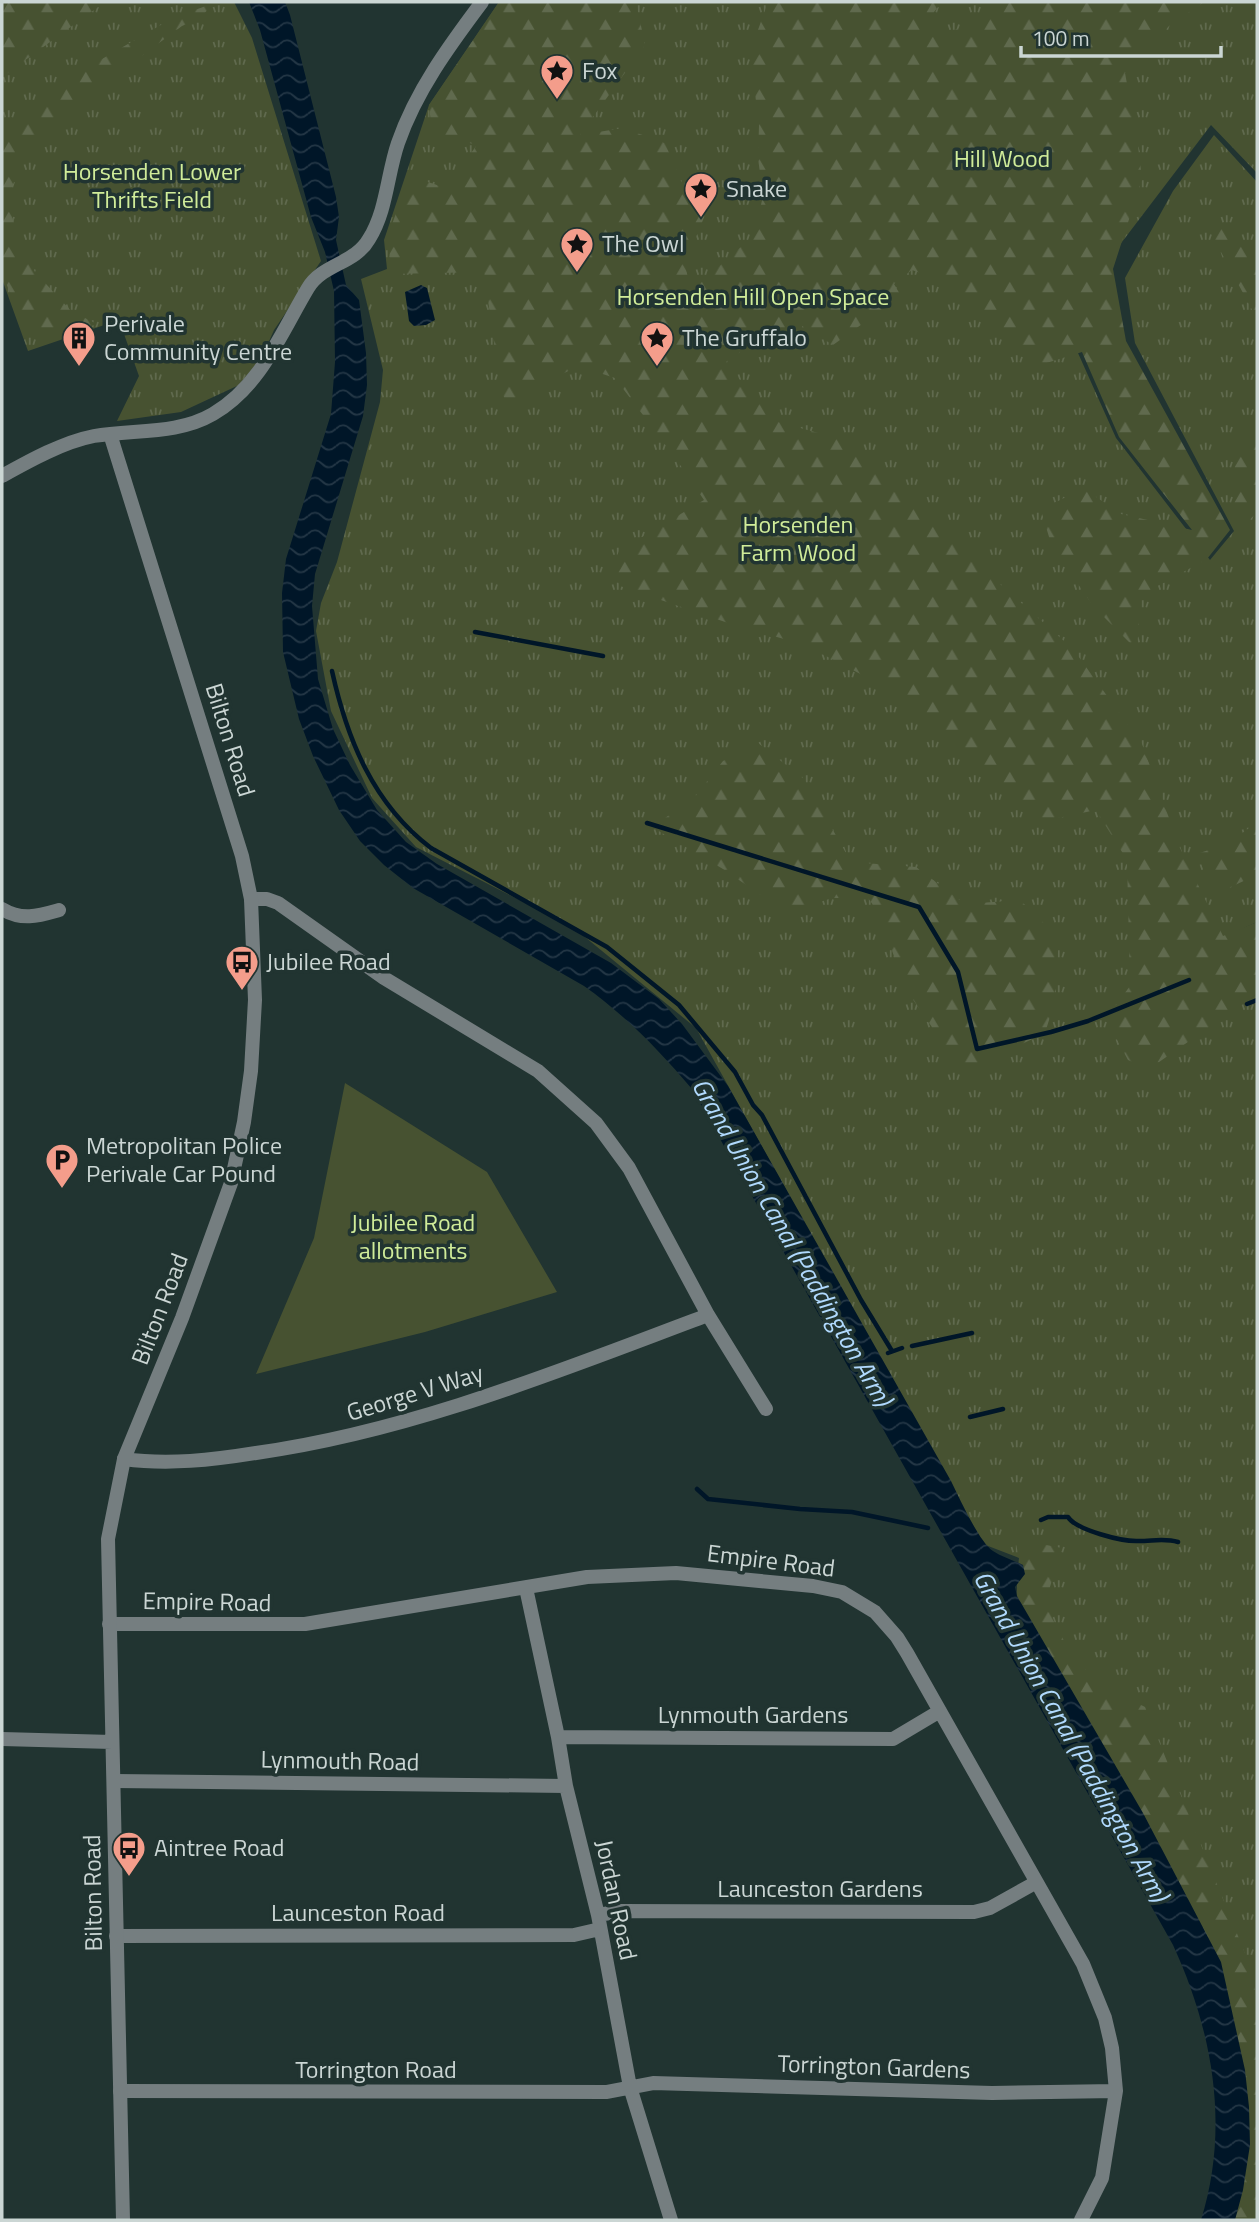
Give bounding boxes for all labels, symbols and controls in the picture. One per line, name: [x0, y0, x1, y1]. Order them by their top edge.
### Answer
scale bar: [1021, 14, 1220, 58]
text: 100 m: [1032, 22, 1089, 54]
place icon: Fox: [538, 52, 576, 101]
place label: Fox: [582, 52, 618, 88]
park label: Hill Wood: [954, 140, 1050, 176]
park label: Horsenden Lower Thrifts Field: [63, 153, 241, 217]
place icon: Snake: [682, 170, 720, 219]
place label: Snake: [726, 170, 787, 206]
place icon: The Owl: [558, 225, 596, 274]
place label: The Owl: [602, 225, 685, 261]
park label: Horsenden Hill Open Space: [617, 278, 889, 314]
place label: Perivale Community Centre: [104, 305, 292, 369]
building icon: Perivale Community Centre: [60, 319, 98, 368]
place icon: The Gruffalo: [638, 319, 676, 368]
place label: The Gruffalo: [682, 319, 807, 355]
park label: Horsenden Farm Wood: [740, 506, 856, 570]
street label: Bilton Road: [197, 679, 265, 801]
bus stop icon: Jubilee Road: [223, 943, 261, 992]
place label: Jubilee Road: [266, 943, 391, 979]
water label: Grand Union Canal (Paddington Arm): [682, 1070, 904, 1415]
place label: Metropolitan Police Perivale Car Pound: [86, 1127, 282, 1191]
parking icon: Metropolitan Police Perivale Car Pound: [43, 1141, 81, 1190]
park label: Jubilee Road allotments: [351, 1204, 475, 1268]
street label: Bilton Road: [121, 1248, 197, 1370]
street label: George V Way: [342, 1354, 488, 1430]
street label: Empire Road: [705, 1534, 837, 1586]
water label: Grand Union Canal (Paddington Arm): [964, 1563, 1180, 1910]
street label: Empire Road: [142, 1582, 272, 1620]
street label: Lynmouth Gardens: [658, 1696, 848, 1732]
street label: Lynmouth Road: [260, 1741, 420, 1779]
bus stop icon: Aintree Road: [110, 1829, 148, 1878]
place label: Aintree Road: [154, 1829, 284, 1865]
street label: Bilton Road: [73, 1834, 111, 1952]
street label: Jordan Road: [587, 1836, 647, 1963]
street label: Launceston Gardens: [717, 1870, 923, 1906]
street label: Launceston Road: [271, 1894, 445, 1930]
street label: Torrington Gardens: [777, 2045, 971, 2087]
street label: Torrington Road: [295, 2051, 457, 2087]

